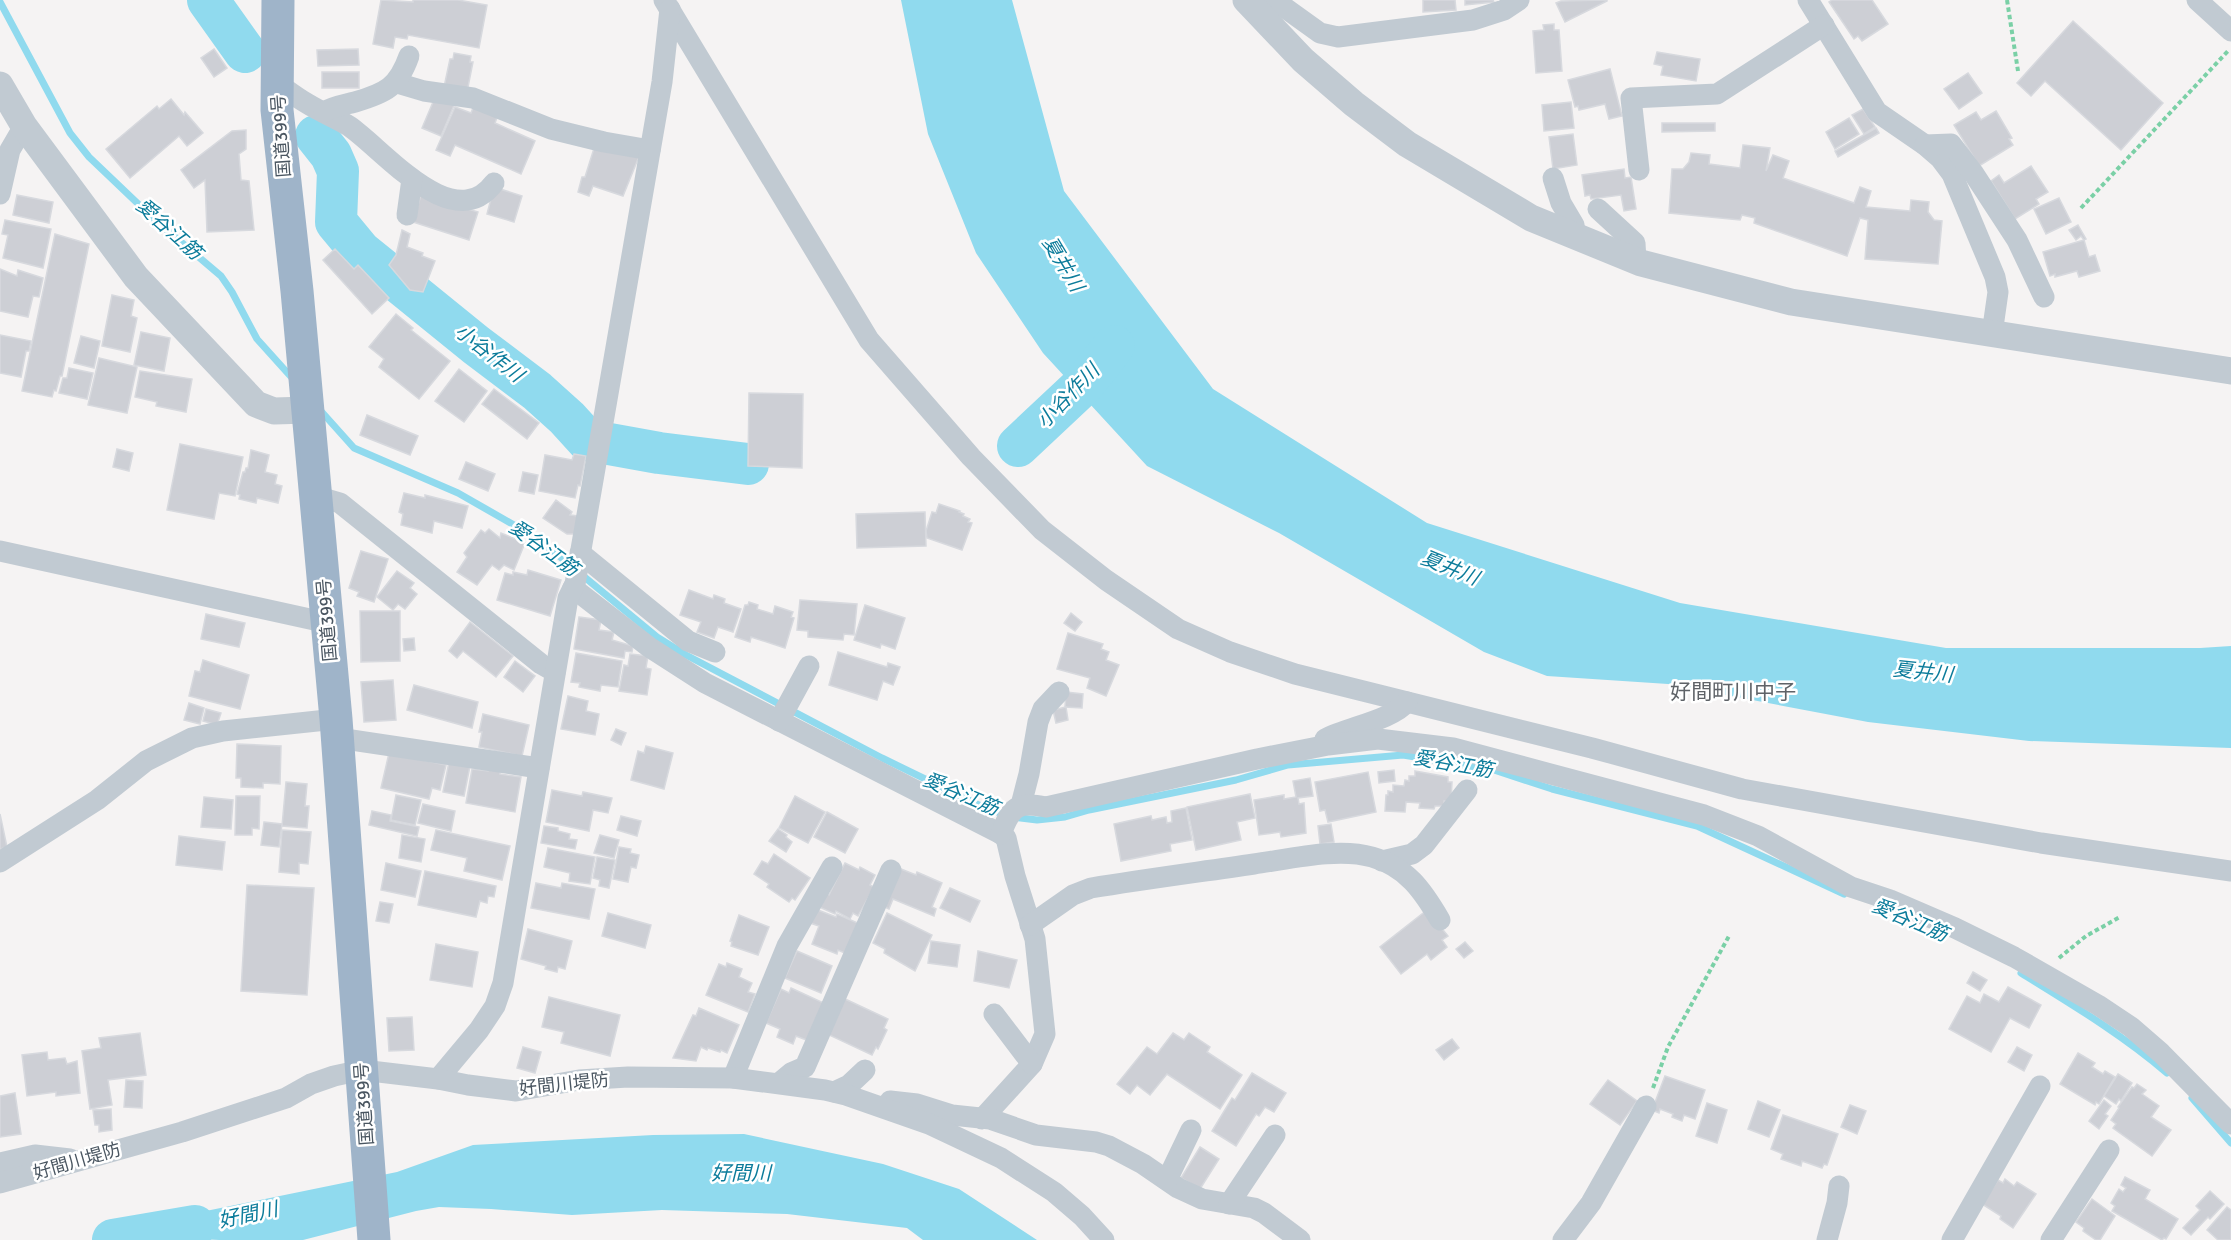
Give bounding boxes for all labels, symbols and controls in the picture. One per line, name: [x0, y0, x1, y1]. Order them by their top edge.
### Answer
street label: 国道399号: [267, 94, 295, 178]
water label: 愛谷江筋: [131, 193, 209, 267]
water label: 夏井川: [1037, 232, 1090, 298]
water label: 小谷作川: [450, 319, 530, 389]
water label: 小谷作川: [1031, 357, 1106, 433]
water label: 愛谷江筋: [504, 514, 586, 583]
water label: 夏井川: [1418, 545, 1484, 592]
street label: 国道399号: [312, 578, 342, 662]
water label: 夏井川: [1892, 656, 1956, 688]
district label: 好間町川中子: [1670, 679, 1796, 705]
water label: 愛谷江筋: [1411, 745, 1498, 784]
water label: 愛谷江筋: [919, 767, 1005, 822]
water label: 愛谷江筋: [1868, 893, 1954, 948]
street label: 国道399号: [350, 1062, 378, 1146]
street label: 好間川堤防: [518, 1068, 610, 1100]
street label: 好間川堤防: [31, 1138, 123, 1184]
water label: 好間川: [711, 1161, 773, 1186]
water label: 好間川: [216, 1196, 282, 1233]

